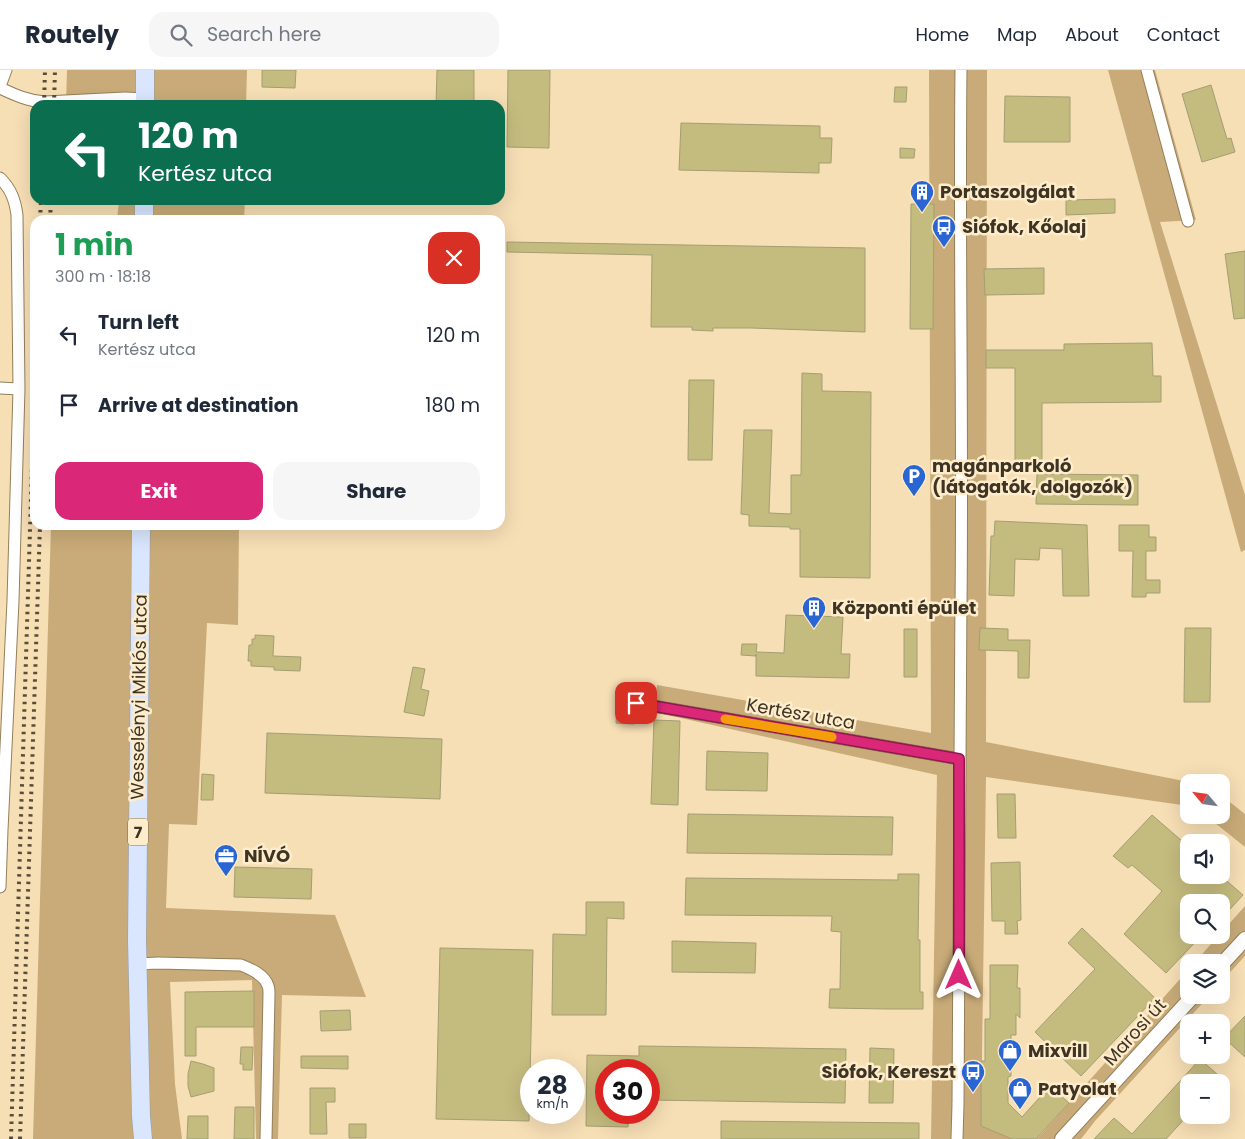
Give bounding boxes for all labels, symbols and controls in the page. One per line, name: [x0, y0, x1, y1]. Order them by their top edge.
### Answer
search box: [149, 12, 499, 57]
text: Routely: [25, 18, 119, 51]
icon: search: [167, 21, 195, 49]
text: Search here: [207, 21, 321, 48]
text: Home: [915, 22, 969, 47]
text: Map: [997, 22, 1037, 47]
text: About: [1065, 22, 1119, 47]
text: Contact: [1147, 22, 1220, 47]
text: 120 m: [138, 111, 238, 160]
icon: left: [55, 120, 120, 185]
text: Kertész utca: [138, 158, 272, 189]
building icon: Portaszolgálat: [909, 179, 935, 213]
place label: Portaszolgálat: [940, 179, 1075, 204]
bus stop icon: Siófok, Kőolaj: [931, 214, 957, 248]
place label: Siófok, Kőolaj: [962, 214, 1086, 239]
text: 1 min: [55, 223, 133, 266]
button: close: [428, 232, 480, 284]
text: 300 m · 18:18: [55, 265, 151, 288]
text: Turn left: [98, 309, 179, 336]
icon: left: [55, 321, 83, 349]
text: 120 m: [426, 322, 480, 349]
text: Kertész utca: [98, 338, 196, 361]
icon: arrive: [55, 391, 83, 419]
text: Arrive at destination: [98, 392, 299, 419]
text: 180 m: [425, 392, 480, 419]
place label: magánparkoló (látogatók, dolgozók): [932, 453, 1133, 499]
button: Exit: [55, 462, 263, 520]
button: Share: [273, 462, 480, 520]
parking icon: magánparkoló (látogatók, dolgozók): [901, 463, 927, 497]
street label: Wesselényi Miklós utca: [124, 594, 153, 800]
building icon: Központi épület: [801, 595, 827, 629]
place label: Központi épület: [832, 595, 976, 620]
pin: [615, 682, 657, 724]
icon: arrive: [622, 689, 650, 717]
street label: Kertész utca: [745, 692, 857, 735]
north arrow: [1180, 774, 1230, 824]
map controls: [1180, 774, 1230, 1124]
road number: 7: [128, 819, 148, 846]
button: sound: [1180, 834, 1230, 884]
office icon: NÍVÓ: [213, 843, 239, 877]
place label: NÍVÓ: [244, 843, 290, 868]
button: search: [1180, 894, 1230, 944]
position arrow: [932, 948, 984, 1000]
button: layers: [1180, 954, 1230, 1004]
street label: Marosi út: [1098, 993, 1172, 1071]
button: +: [1180, 1014, 1230, 1064]
shop icon: Mixvill: [997, 1038, 1023, 1072]
place label: Mixvill: [1028, 1038, 1088, 1063]
speed limit sign: 30: [595, 1059, 660, 1124]
place label: Siófok, Kereszt: [821, 1059, 956, 1084]
bus stop icon: Siófok, Kereszt: [960, 1059, 986, 1093]
text: 28: [537, 1068, 568, 1103]
button: −: [1180, 1074, 1230, 1124]
shop icon: Patyolat: [1007, 1076, 1033, 1110]
place label: Patyolat: [1038, 1076, 1116, 1101]
text: km/h: [537, 1095, 568, 1112]

